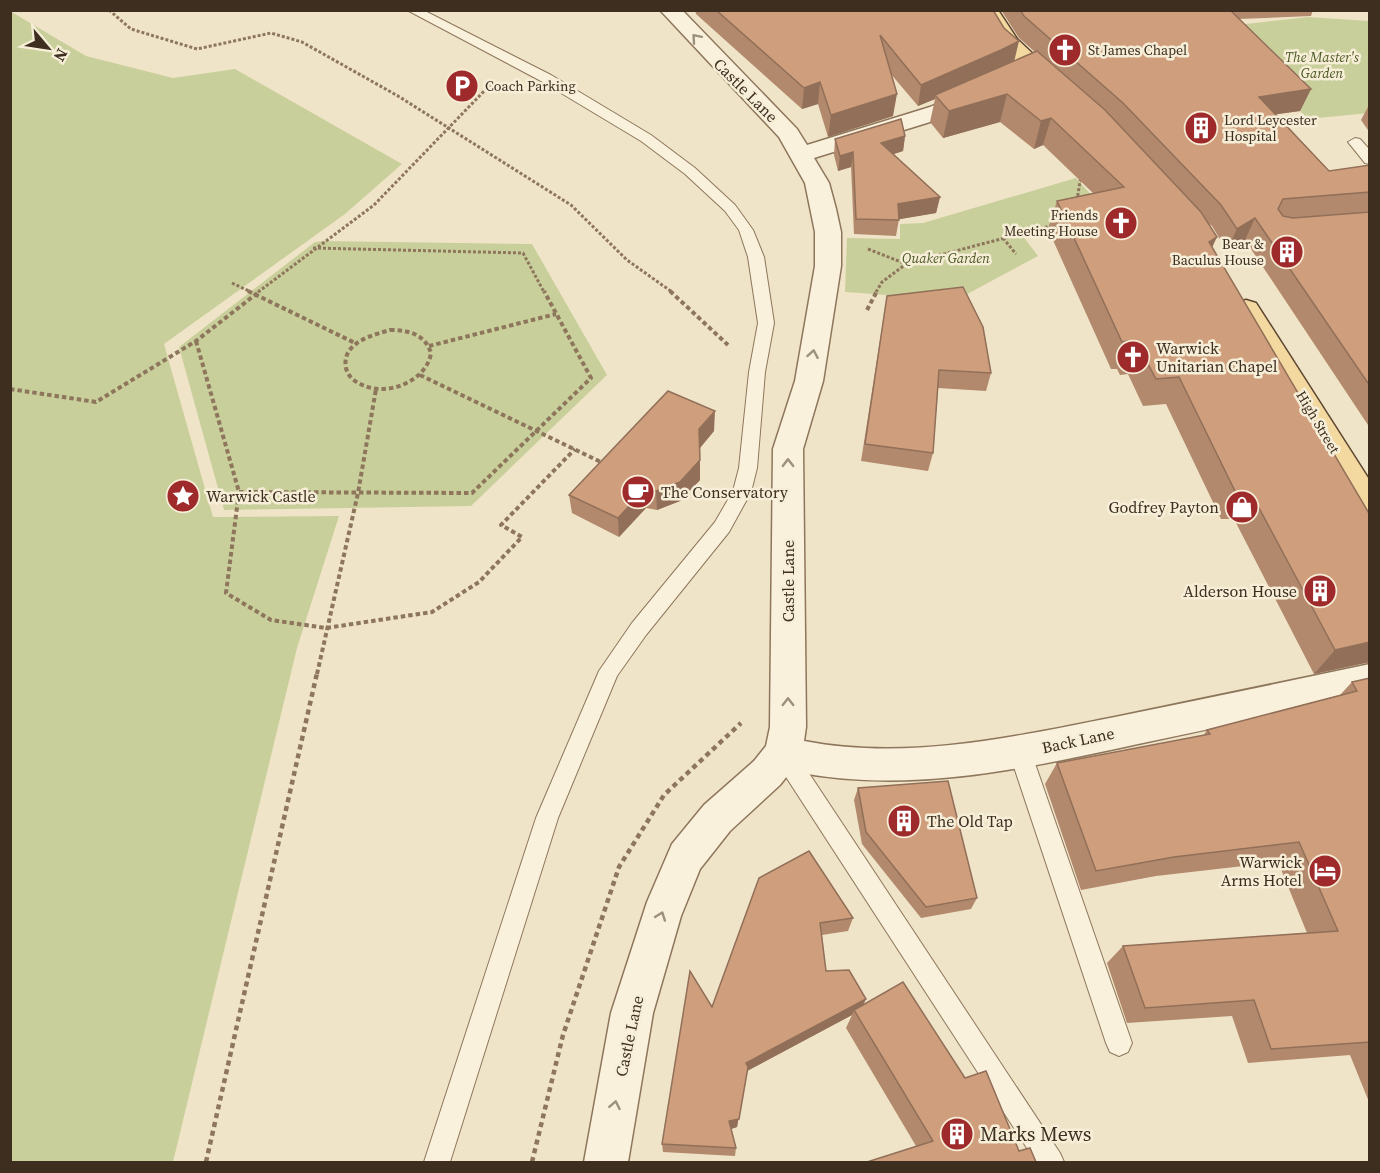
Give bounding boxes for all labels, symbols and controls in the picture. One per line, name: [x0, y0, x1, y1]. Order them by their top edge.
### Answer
north arrow: [18, 18, 78, 78]
church icon: St James Chapel: [1047, 32, 1083, 68]
one-way arrow: [692, 35, 703, 45]
place label: St James Chapel: [1088, 40, 1187, 60]
text: N: [49, 45, 74, 66]
park label: The Master's Garden: [1285, 47, 1360, 83]
street label: Castle Lane: [709, 53, 783, 127]
parking icon: Coach Parking: [444, 68, 480, 104]
place label: Coach Parking: [485, 76, 576, 96]
building icon: Lord Leycester Hospital: [1183, 110, 1219, 146]
place label: Lord Leycester Hospital: [1224, 110, 1317, 146]
place label: Friends Meeting House: [1004, 205, 1098, 241]
church icon: Friends Meeting House: [1103, 205, 1139, 241]
place label: Bear & Baculus House: [1172, 234, 1264, 270]
building icon: Bear & Baculus House: [1269, 234, 1305, 270]
park label: Quaker Garden: [902, 248, 990, 268]
place label: Warwick Unitarian Chapel: [1156, 337, 1278, 377]
church icon: Warwick Unitarian Chapel: [1115, 339, 1151, 375]
one-way arrow: [806, 350, 819, 360]
street label: High Street: [1291, 387, 1345, 458]
one-way arrow: [782, 459, 794, 468]
cafe icon: The Conservatory: [620, 474, 656, 510]
place icon: Warwick Castle: [165, 478, 201, 514]
place label: The Conservatory: [661, 481, 789, 503]
place label: Warwick Castle: [206, 485, 316, 507]
shop icon: Godfrey Payton: [1224, 489, 1260, 525]
place label: Godfrey Payton: [1109, 496, 1219, 518]
street label: Castle Lane: [777, 540, 799, 622]
building icon: Alderson House: [1302, 573, 1338, 609]
place label: Alderson House: [1183, 580, 1297, 602]
one-way arrow: [782, 697, 794, 706]
street label: Back Lane: [1040, 722, 1116, 758]
building icon: The Old Tap: [886, 803, 922, 839]
place label: The Old Tap: [927, 810, 1013, 832]
place label: Warwick Arms Hotel: [1221, 851, 1302, 891]
hotel icon: Warwick Arms Hotel: [1307, 853, 1343, 889]
one-way arrow: [654, 911, 667, 922]
street label: Castle Lane: [610, 993, 648, 1079]
one-way arrow: [608, 1100, 621, 1110]
building icon: Marks Mews: [939, 1116, 975, 1152]
place label: Marks Mews: [980, 1120, 1091, 1148]

